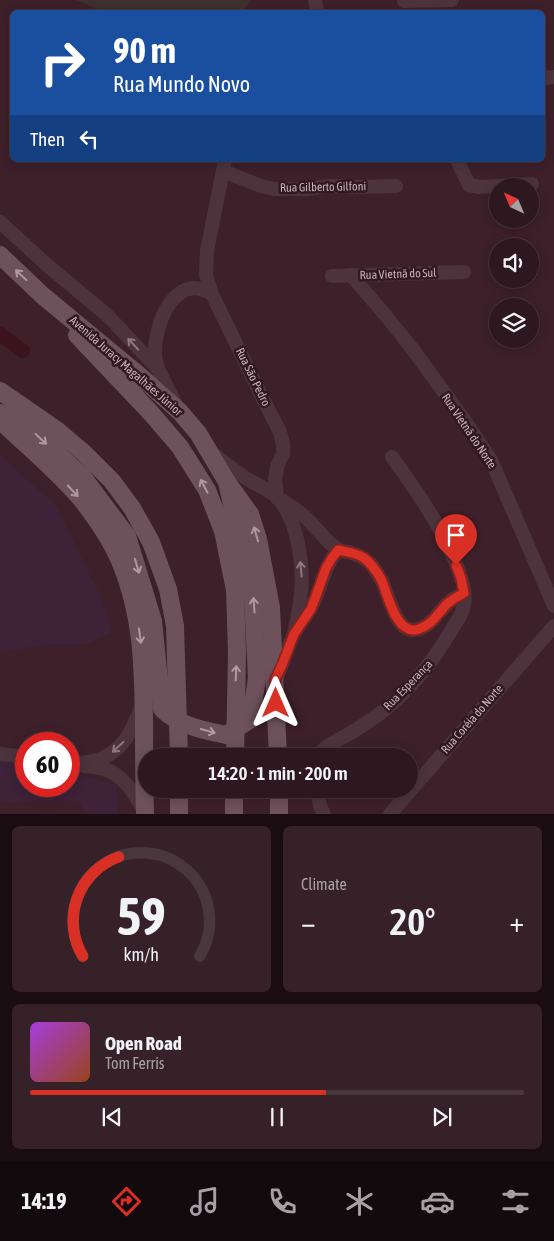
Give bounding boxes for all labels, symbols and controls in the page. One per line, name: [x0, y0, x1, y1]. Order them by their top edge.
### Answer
icon: right: [30, 30, 95, 95]
text: 90 m: [113, 30, 176, 70]
text: Rua Mundo Novo: [113, 71, 250, 97]
icon: left: [75, 125, 103, 153]
text: Then: [30, 128, 65, 150]
north arrow: [489, 178, 539, 228]
map controls: [489, 178, 539, 348]
street label: Rua Gilberto Gilfoni: [280, 179, 366, 195]
button: sound: [489, 238, 539, 288]
street label: Rua Vietnã do Sul: [359, 266, 437, 282]
one-way arrow: [15, 269, 28, 281]
button: layers: [489, 298, 539, 348]
street label: Avenida Juracy Magalhães Júnior: [67, 313, 186, 419]
one-way arrow: [127, 337, 139, 350]
street label: Rua São Pedro: [233, 346, 273, 409]
street label: Rua Vietnã do Norte: [439, 391, 499, 471]
one-way arrow: [34, 433, 47, 444]
one-way arrow: [199, 478, 209, 493]
one-way arrow: [67, 484, 79, 497]
pin: [435, 514, 477, 565]
icon: arrive: [442, 521, 470, 549]
one-way arrow: [251, 527, 261, 543]
one-way arrow: [132, 558, 142, 574]
one-way arrow: [296, 561, 306, 577]
one-way arrow: [249, 598, 258, 614]
one-way arrow: [135, 627, 145, 643]
street label: Rua Esperança: [381, 657, 435, 713]
one-way arrow: [232, 665, 241, 681]
position arrow: [249, 676, 301, 728]
street label: Rua Coréia do Norte: [438, 682, 506, 756]
one-way arrow: [200, 727, 216, 736]
speed limit sign: 60: [15, 732, 80, 797]
one-way arrow: [112, 741, 125, 753]
text: 14:20 · 1 min · 200 m: [208, 762, 348, 784]
text: Climate: [301, 875, 347, 893]
text: 59: [117, 886, 166, 946]
text: 20°: [389, 900, 436, 943]
text: −: [301, 906, 316, 938]
text: +: [509, 906, 524, 938]
text: km/h: [124, 944, 159, 965]
text: Open Road: [105, 1032, 182, 1054]
text: Tom Ferris: [105, 1054, 164, 1072]
icon: previous: [98, 1103, 126, 1131]
icon: pause: [263, 1103, 291, 1131]
icon: next: [428, 1103, 456, 1131]
icon: directions: [109, 1184, 144, 1219]
icon: music: [187, 1184, 222, 1219]
icon: phone: [265, 1184, 300, 1219]
icon: climate: [342, 1184, 377, 1219]
icon: car: [420, 1184, 455, 1219]
icon: filters: [498, 1184, 533, 1219]
text: 14:19: [21, 1188, 67, 1214]

